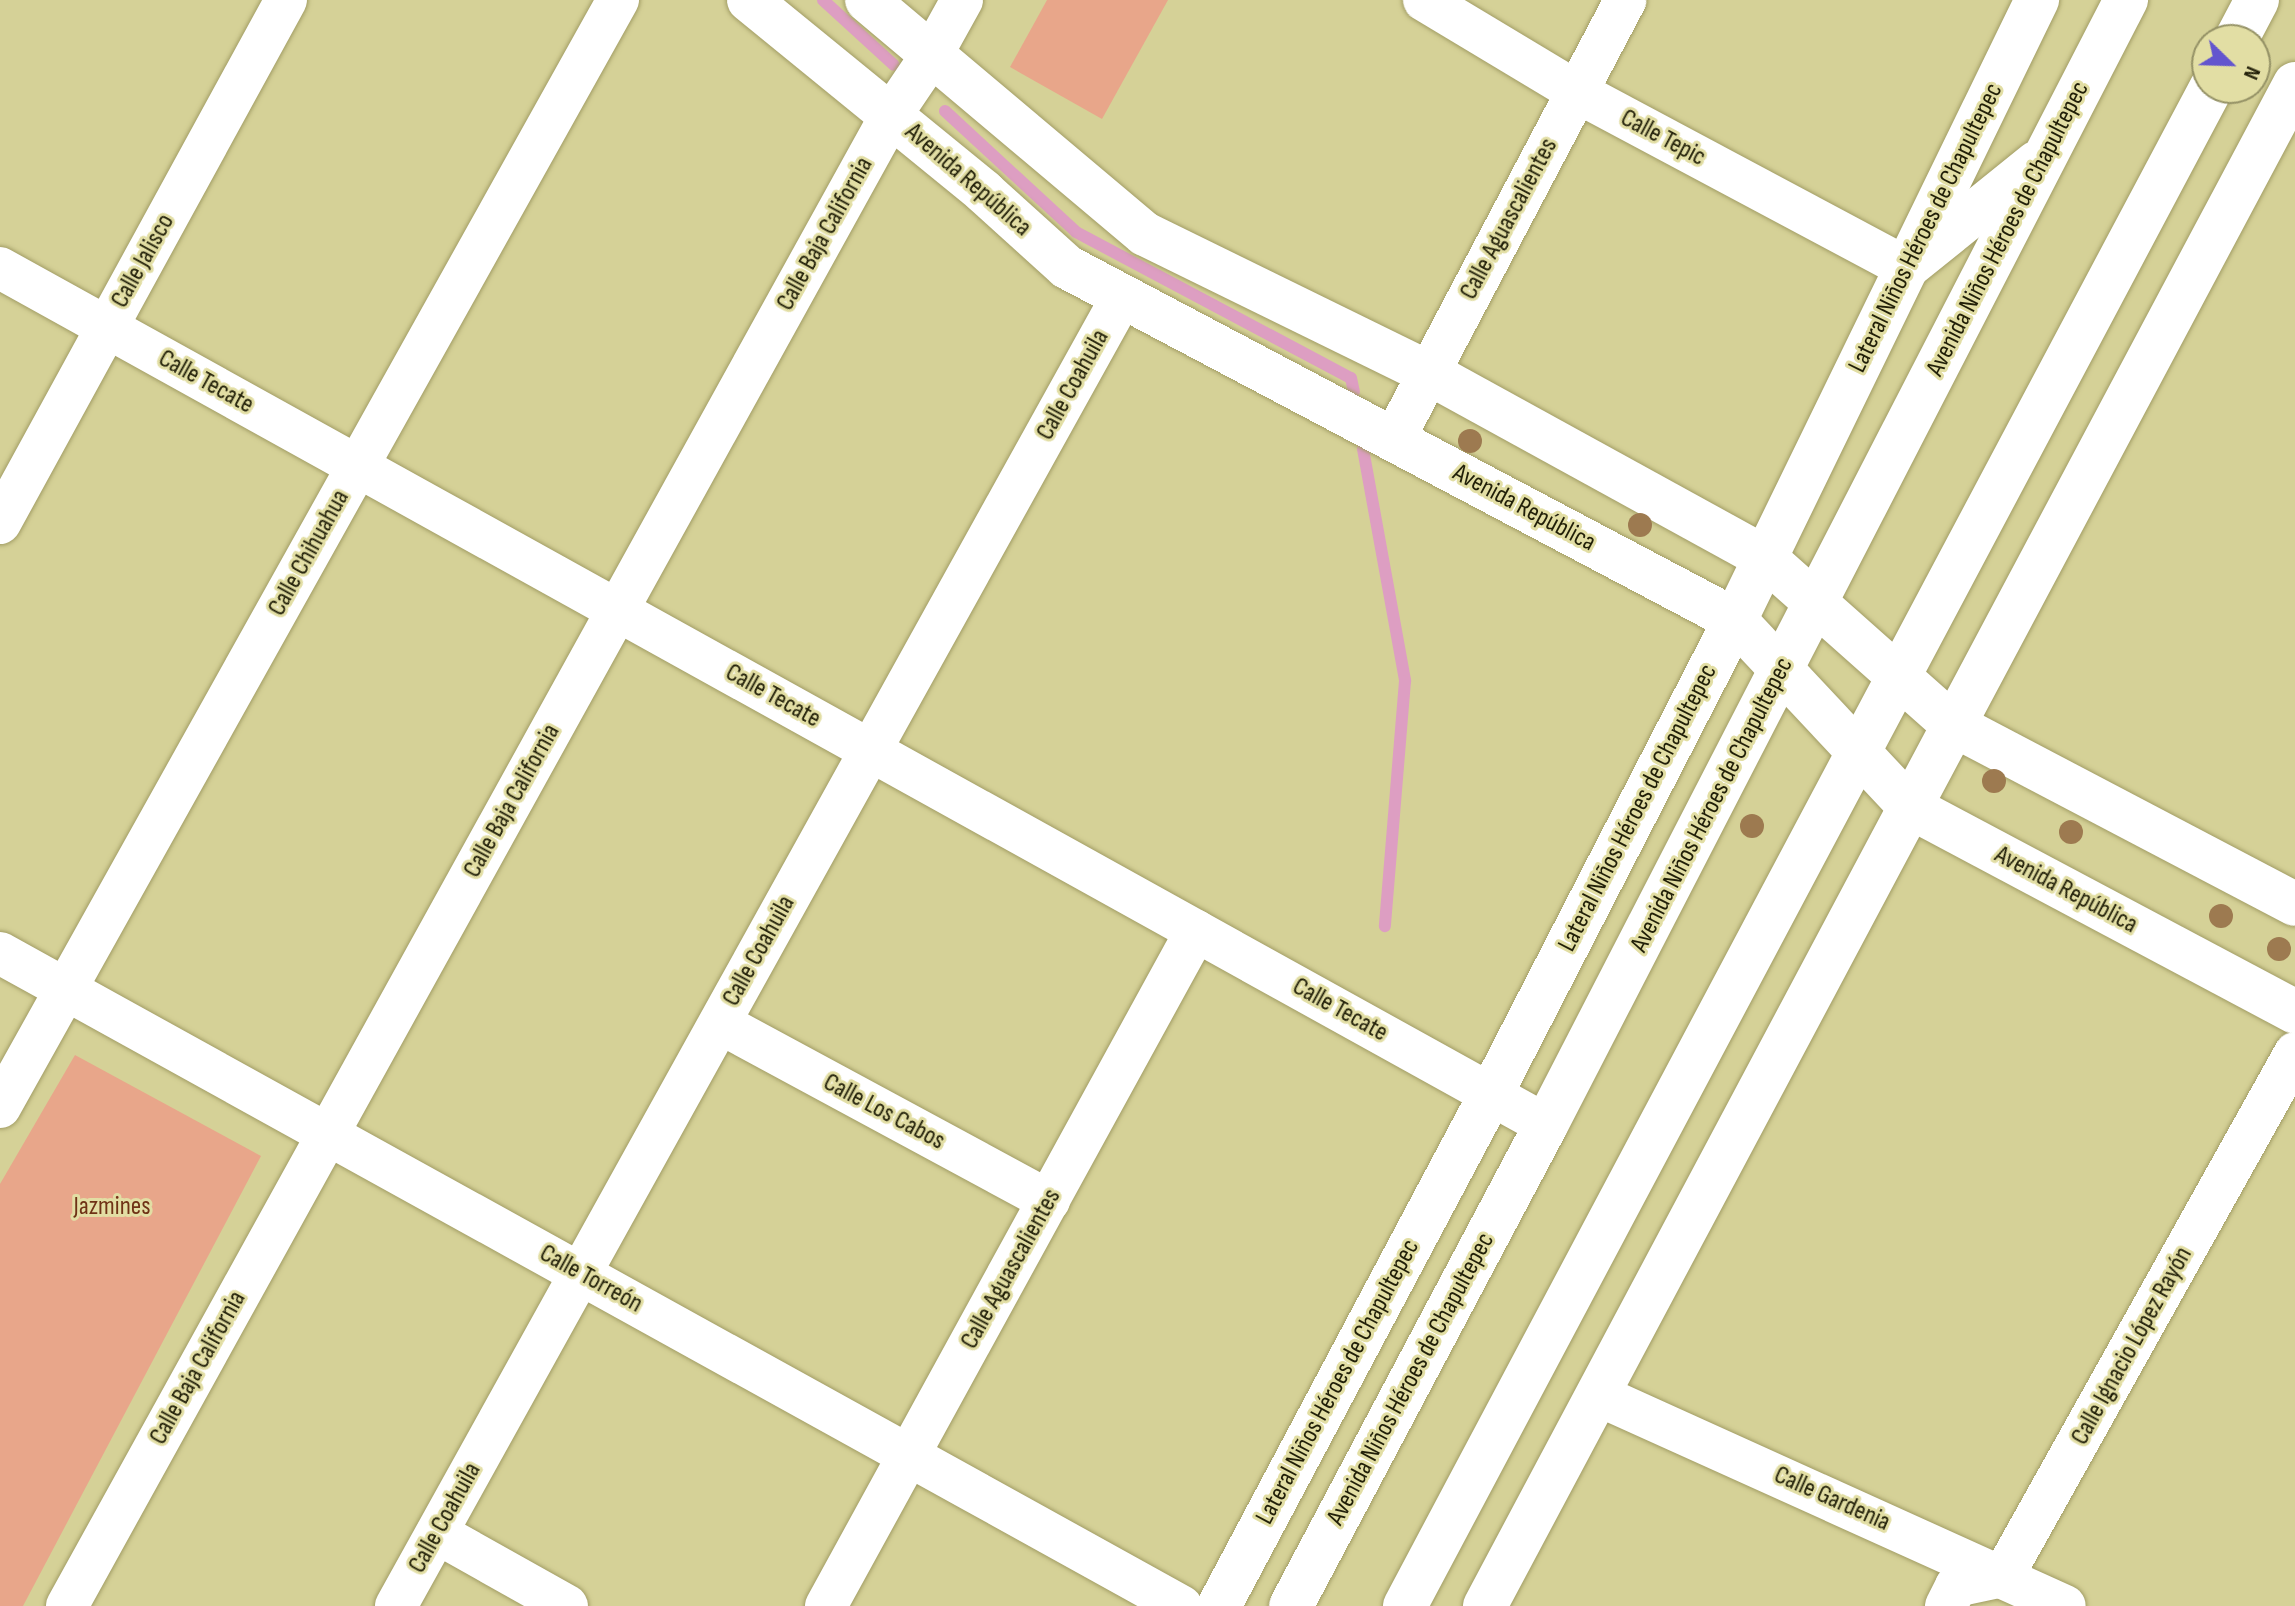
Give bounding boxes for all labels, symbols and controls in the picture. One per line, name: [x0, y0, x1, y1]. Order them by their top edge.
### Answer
north arrow: [2191, 24, 2271, 104]
text: N: [2237, 62, 2266, 83]
street label: Avenida Niños Héroes de Chapultepec: [1920, 77, 2096, 381]
street label: Lateral Niños Héroes de Chapultepec: [1842, 78, 2010, 378]
street label: Calle Tepic: [1615, 103, 1711, 173]
street label: Avenida República: [899, 117, 1037, 243]
street label: Calle Aguascalientes: [1453, 133, 1565, 305]
street label: Calle Baja California: [770, 152, 880, 316]
street label: Calle Jalisco: [105, 209, 181, 313]
street label: Calle Coahuila: [1030, 324, 1116, 446]
street label: Calle Tecate: [153, 343, 259, 421]
street label: Avenida República: [1447, 457, 1601, 559]
street label: Calle Chihuahua: [262, 485, 356, 621]
street label: Avenida Niños Héroes de Chapultepec: [1624, 653, 1800, 957]
street label: Calle Tecate: [720, 657, 826, 735]
street label: Lateral Niños Héroes de Chapultepec: [1552, 659, 1724, 957]
street label: Calle Baja California: [457, 719, 567, 883]
street label: Avenida República: [1989, 839, 2143, 941]
street label: Calle Coahuila: [716, 890, 802, 1012]
street label: Calle Tecate: [1287, 971, 1393, 1049]
street label: Calle Los Cabos: [818, 1067, 950, 1157]
street label: Calle Aguascalientes: [954, 1184, 1068, 1354]
park label: Jazmines: [73, 1191, 151, 1223]
street label: Avenida Niños Héroes de Chapultepec: [1321, 1228, 1501, 1530]
street label: Lateral Niños Héroes de Chapultepec: [1250, 1234, 1426, 1530]
street label: Calle Torreón: [534, 1238, 648, 1320]
street label: Calle Ignacio López Rayón: [2065, 1242, 2199, 1450]
street label: Calle Baja California: [143, 1286, 253, 1450]
street label: Calle Coahuila: [402, 1457, 488, 1579]
street label: Calle Gardenia: [1769, 1460, 1895, 1538]

